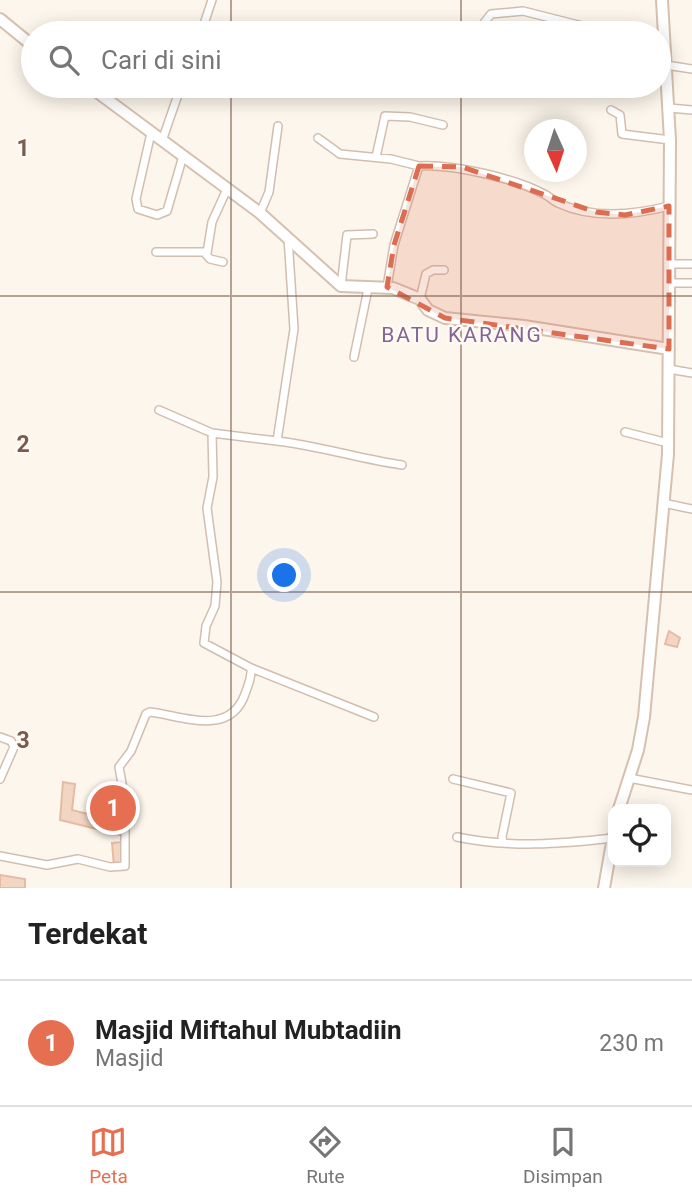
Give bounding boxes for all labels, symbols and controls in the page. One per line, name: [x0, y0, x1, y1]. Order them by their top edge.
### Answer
search box: [21, 21, 671, 98]
icon: search: [45, 41, 83, 79]
text: Cari di sini: [101, 45, 222, 75]
north arrow: [524, 119, 587, 182]
text: 1: [16, 135, 30, 162]
district label: BATU KARANG: [381, 323, 543, 347]
text: 2: [16, 431, 30, 458]
your location: [267, 558, 301, 592]
text: 3: [16, 727, 30, 754]
pin: 1: [90, 782, 136, 834]
map controls: [608, 804, 671, 867]
button: locate: [608, 804, 671, 867]
text: Terdekat: [28, 916, 147, 951]
text: Masjid Miftahul Mubtadiin: [95, 1015, 402, 1045]
text: 1: [44, 1030, 58, 1057]
text: 230 m: [599, 1030, 664, 1057]
text: Masjid: [95, 1045, 164, 1072]
tab: Peta: [89, 1123, 128, 1188]
tab: Rute: [306, 1123, 345, 1188]
tab: Disimpan: [523, 1123, 603, 1188]

